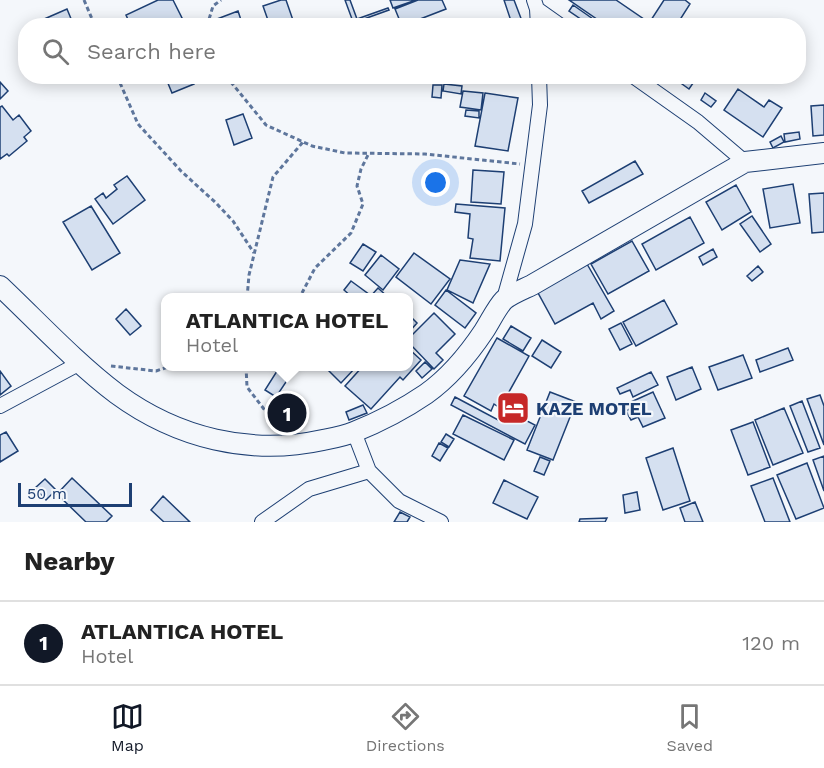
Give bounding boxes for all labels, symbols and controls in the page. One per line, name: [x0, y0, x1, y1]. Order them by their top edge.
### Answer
search box: [18, 18, 806, 84]
icon: search: [39, 35, 72, 68]
text: Search here: [87, 39, 216, 64]
your location: [421, 168, 450, 197]
popup: [161, 293, 413, 371]
text: ATLANTICA HOTEL: [186, 308, 388, 333]
text: Hotel: [186, 333, 238, 357]
pin: 1: [268, 390, 306, 436]
hotel icon: KAZE MOTEL: [495, 390, 531, 426]
place label: KAZE MOTEL: [536, 398, 652, 419]
scale bar: [18, 480, 132, 508]
text: 50 m: [27, 484, 67, 503]
text: Nearby: [24, 546, 115, 576]
text: ATLANTICA HOTEL: [81, 619, 283, 644]
text: 1: [39, 631, 48, 655]
text: 120 m: [742, 631, 800, 655]
text: Hotel: [81, 644, 133, 668]
tab: Map: [111, 700, 144, 755]
tab: Directions: [366, 700, 445, 755]
tab: Saved: [667, 700, 713, 755]

